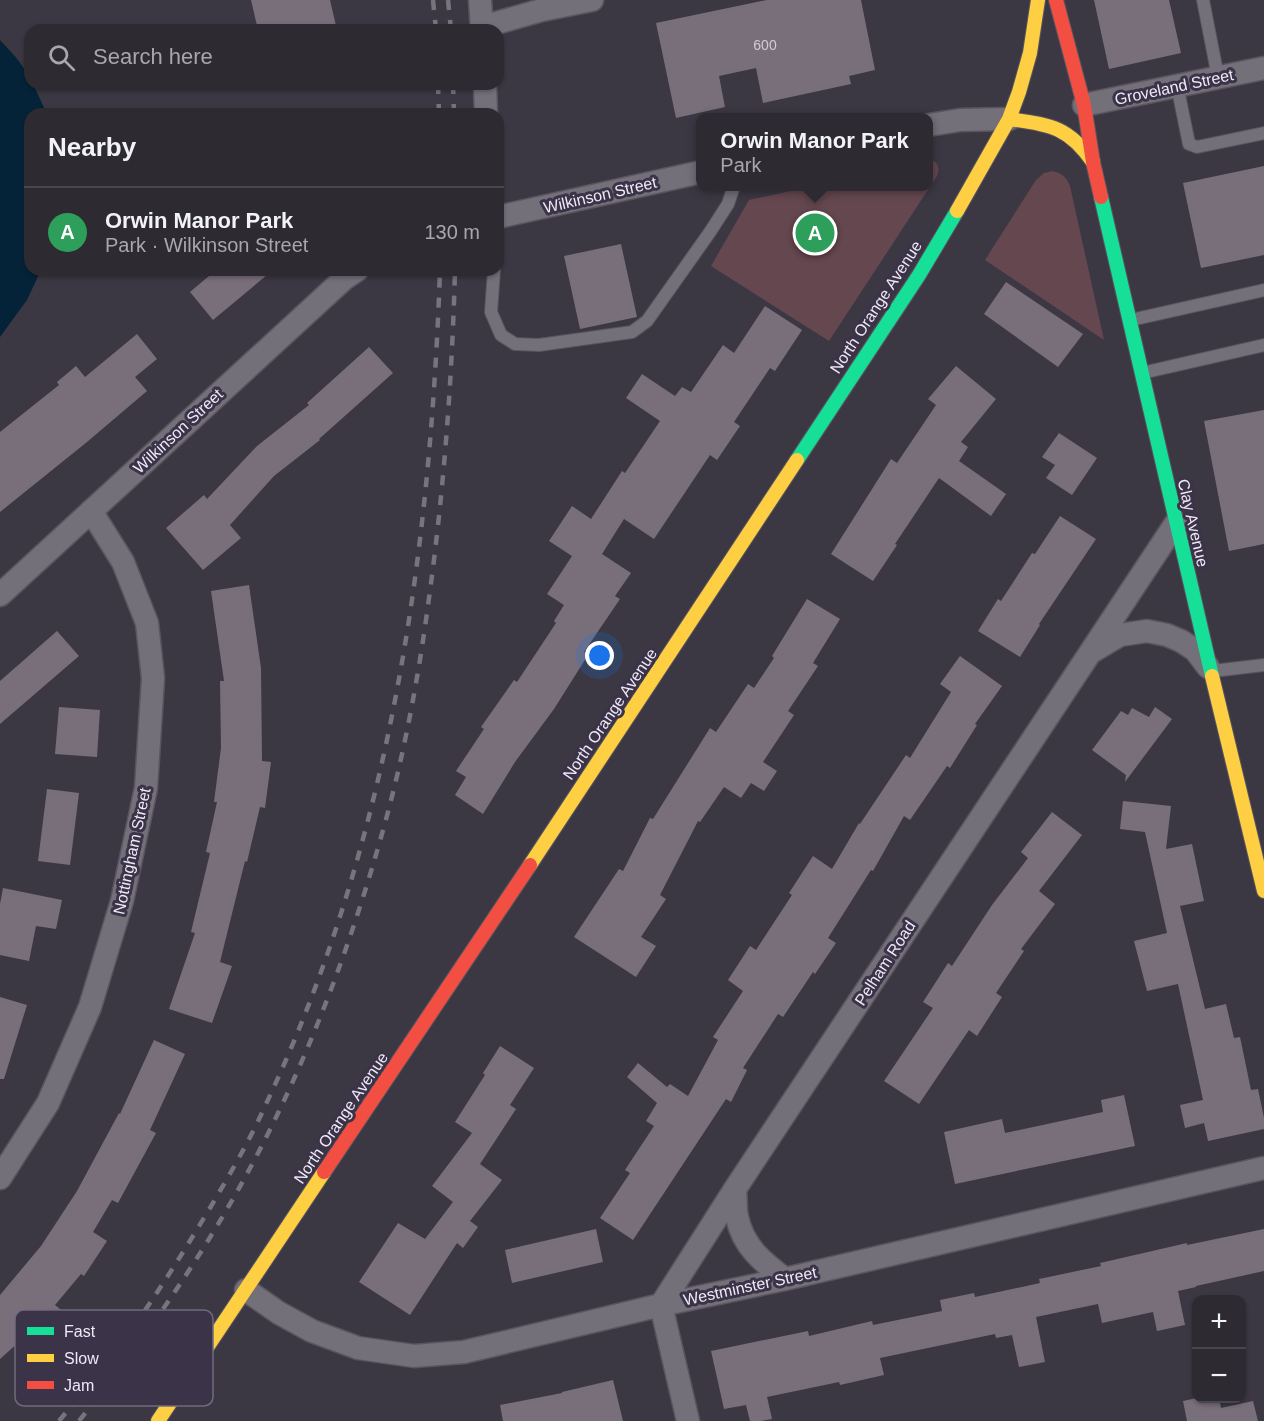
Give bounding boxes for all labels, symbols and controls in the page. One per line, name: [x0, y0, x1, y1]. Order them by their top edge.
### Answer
search box: [24, 24, 504, 90]
house number: 600: [753, 37, 777, 53]
icon: search: [45, 41, 78, 74]
text: Search here: [93, 44, 213, 69]
street label: Groveland Street: [1113, 66, 1235, 108]
popup: [696, 113, 933, 191]
text: Orwin Manor Park: [720, 128, 909, 153]
text: Nearby: [48, 132, 136, 162]
text: Park: [720, 154, 761, 176]
street label: Wilkinson Street: [542, 174, 659, 216]
text: Orwin Manor Park: [105, 208, 293, 233]
pin: A: [796, 210, 834, 256]
text: A: [60, 221, 75, 243]
text: 130 m: [424, 221, 480, 243]
text: Park · Wilkinson Street: [105, 234, 308, 256]
street label: North Orange Avenue: [827, 238, 925, 376]
street label: Wilkinson Street: [130, 385, 226, 477]
street label: Clay Avenue: [1175, 477, 1211, 569]
your location: [585, 641, 614, 670]
street label: North Orange Avenue: [560, 645, 660, 783]
street label: Nottingham Street: [110, 786, 154, 916]
street label: Pelham Road: [851, 918, 919, 1008]
street label: North Orange Avenue: [291, 1049, 391, 1187]
street label: Westminster Street: [682, 1263, 819, 1308]
map controls: [1192, 1295, 1246, 1403]
button: +: [1192, 1295, 1246, 1349]
legend: [15, 1310, 213, 1406]
text: Fast: [64, 1323, 96, 1340]
button: −: [1192, 1349, 1246, 1403]
text: Slow: [64, 1350, 99, 1367]
text: Jam: [64, 1377, 94, 1394]

